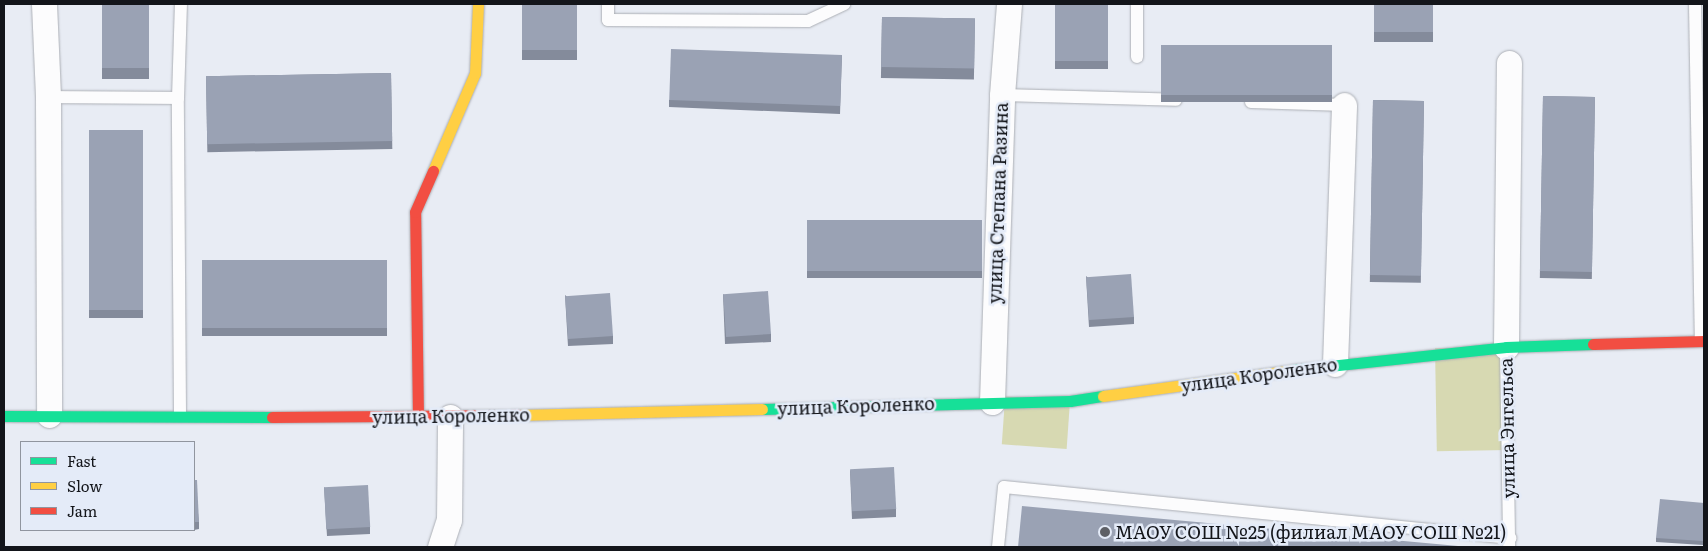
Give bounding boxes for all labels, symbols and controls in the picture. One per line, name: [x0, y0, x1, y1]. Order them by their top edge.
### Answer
street label: улица Степана Разина: [984, 102, 1012, 304]
street label: улица Короленко: [1180, 353, 1338, 397]
street label: улица Энгельса: [1495, 357, 1519, 499]
street label: улица Короленко: [777, 392, 935, 420]
street label: улица Короленко: [372, 404, 530, 428]
legend: [20, 441, 195, 531]
text: Fast: [67, 449, 96, 472]
text: Slow: [67, 474, 102, 497]
text: Jam: [67, 499, 97, 522]
place label: МАОУ СОШ №25 (филиал МАОУ СОШ №21): [1115, 521, 1506, 543]
marker: МАОУ СОШ №25 (филиал МАОУ СОШ №21): [1099, 526, 1111, 538]

